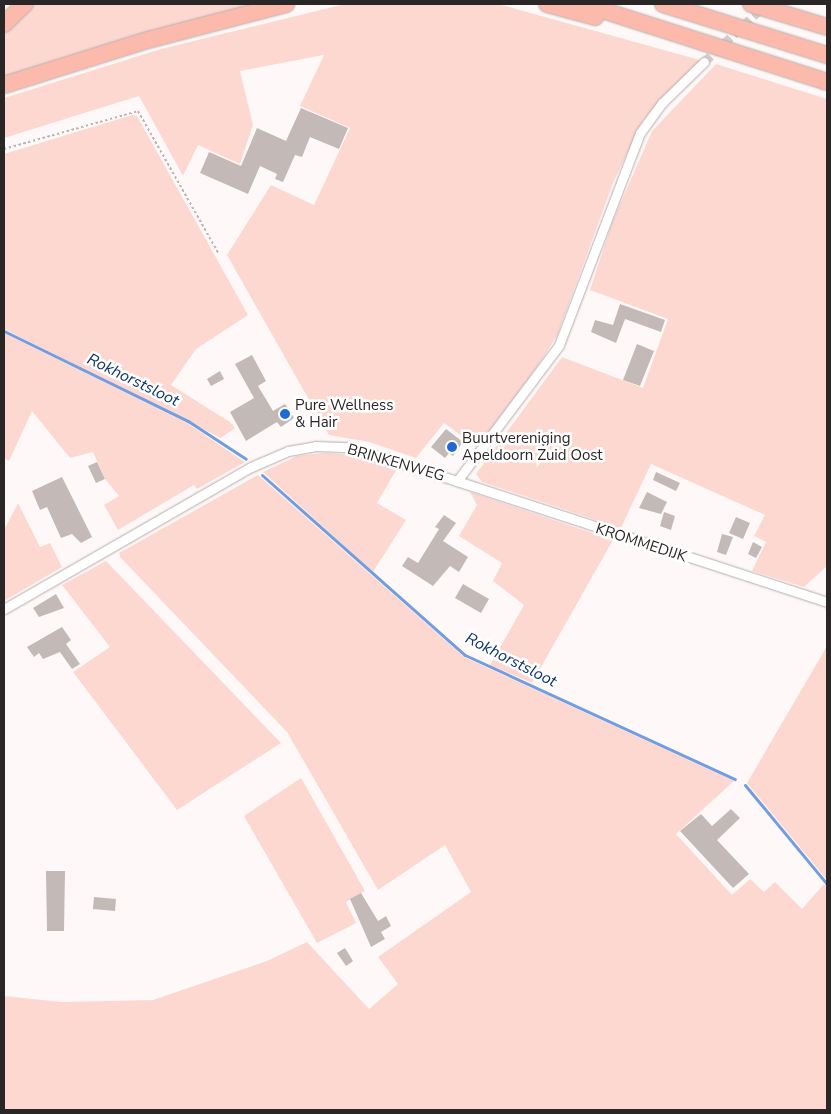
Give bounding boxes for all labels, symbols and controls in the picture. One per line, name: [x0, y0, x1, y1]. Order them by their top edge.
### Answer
water label: Rokhorstsloot: [84, 349, 182, 411]
place label: Pure Wellness & Hair: [295, 396, 393, 431]
marker: Pure Wellness & Hair: [279, 408, 291, 420]
place label: Buurtvereniging Apeldoorn Zuid Oost: [462, 429, 603, 464]
street label: BRINKENWEG: [345, 441, 447, 485]
marker: Buurtvereniging Apeldoorn Zuid Oost: [446, 441, 458, 453]
street label: KROMMEDIJK: [593, 520, 689, 566]
water label: Rokhorstsloot: [462, 629, 560, 691]

